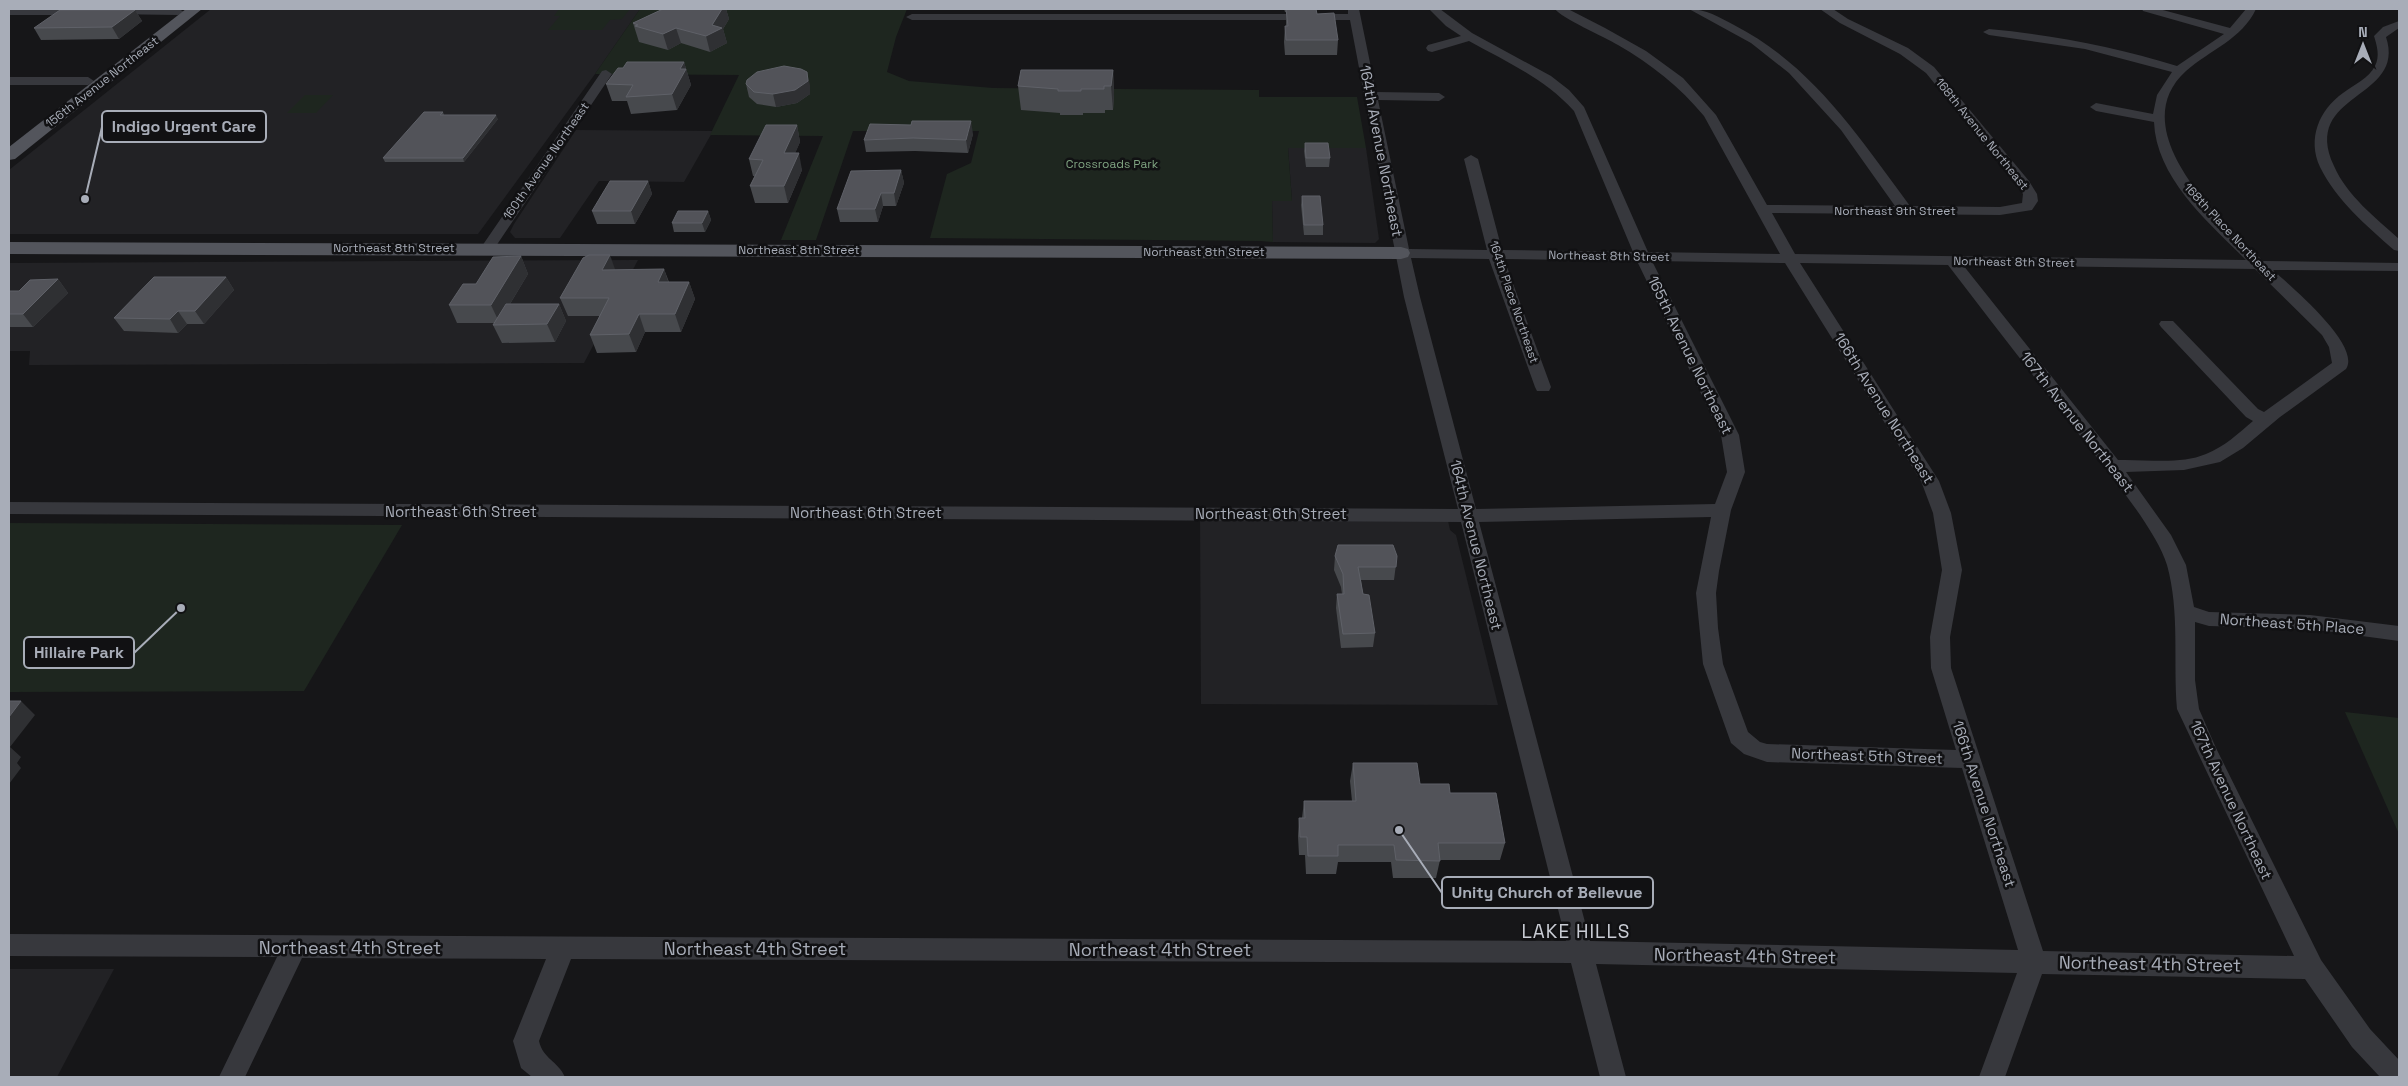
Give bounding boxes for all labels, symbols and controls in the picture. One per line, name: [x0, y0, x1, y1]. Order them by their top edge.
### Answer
north arrow: [2338, 20, 2388, 70]
text: N: [2358, 23, 2368, 41]
street label: 156th Avenue Northeast: [42, 33, 162, 131]
street label: 164th Avenue Northeast: [1356, 63, 1407, 238]
street label: 168th Avenue Northeast: [1932, 75, 2032, 193]
street label: 160th Avenue Northeast: [499, 99, 593, 223]
callout: Indigo Urgent Care: [102, 111, 266, 142]
text: Indigo Urgent Care: [112, 116, 256, 137]
park label: Crossroads Park: [1066, 156, 1159, 172]
street label: 168th Place Northeast: [2180, 180, 2280, 284]
street label: Northeast 9th Street: [1834, 203, 1956, 219]
street label: 164th Place Northeast: [1486, 239, 1542, 365]
street label: Northeast 8th Street: [333, 240, 455, 256]
street label: Northeast 8th Street: [738, 242, 860, 258]
street label: Northeast 8th Street: [1143, 244, 1265, 260]
street label: Northeast 8th Street: [1548, 247, 1670, 265]
street label: Northeast 8th Street: [1953, 253, 2075, 271]
street label: 165th Avenue Northeast: [1644, 272, 1737, 437]
street label: 166th Avenue Northeast: [1830, 329, 1939, 487]
street label: 167th Avenue Northeast: [2017, 348, 2138, 496]
street label: 164th Avenue Northeast: [1446, 458, 1507, 632]
street label: Northeast 6th Street: [385, 502, 537, 521]
street label: Northeast 6th Street: [790, 503, 942, 522]
street label: Northeast 6th Street: [1195, 504, 1347, 523]
street label: Northeast 5th Place: [2219, 609, 2365, 638]
callout: Hillaire Park: [24, 637, 134, 668]
text: Hillaire Park: [34, 642, 124, 663]
street label: 167th Avenue Northeast: [2186, 717, 2277, 882]
street label: 166th Avenue Northeast: [1949, 718, 2020, 890]
street label: Northeast 5th Street: [1791, 743, 1943, 768]
callout: Unity Church of Bellevue: [1442, 877, 1653, 908]
text: Unity Church of Bellevue: [1451, 882, 1643, 903]
district label: LAKE HILLS: [1521, 919, 1631, 944]
street label: Northeast 4th Street: [259, 936, 441, 959]
street label: Northeast 4th Street: [664, 937, 846, 960]
street label: Northeast 4th Street: [1069, 938, 1251, 961]
street label: Northeast 4th Street: [1654, 942, 1836, 969]
street label: Northeast 4th Street: [2059, 950, 2241, 977]

